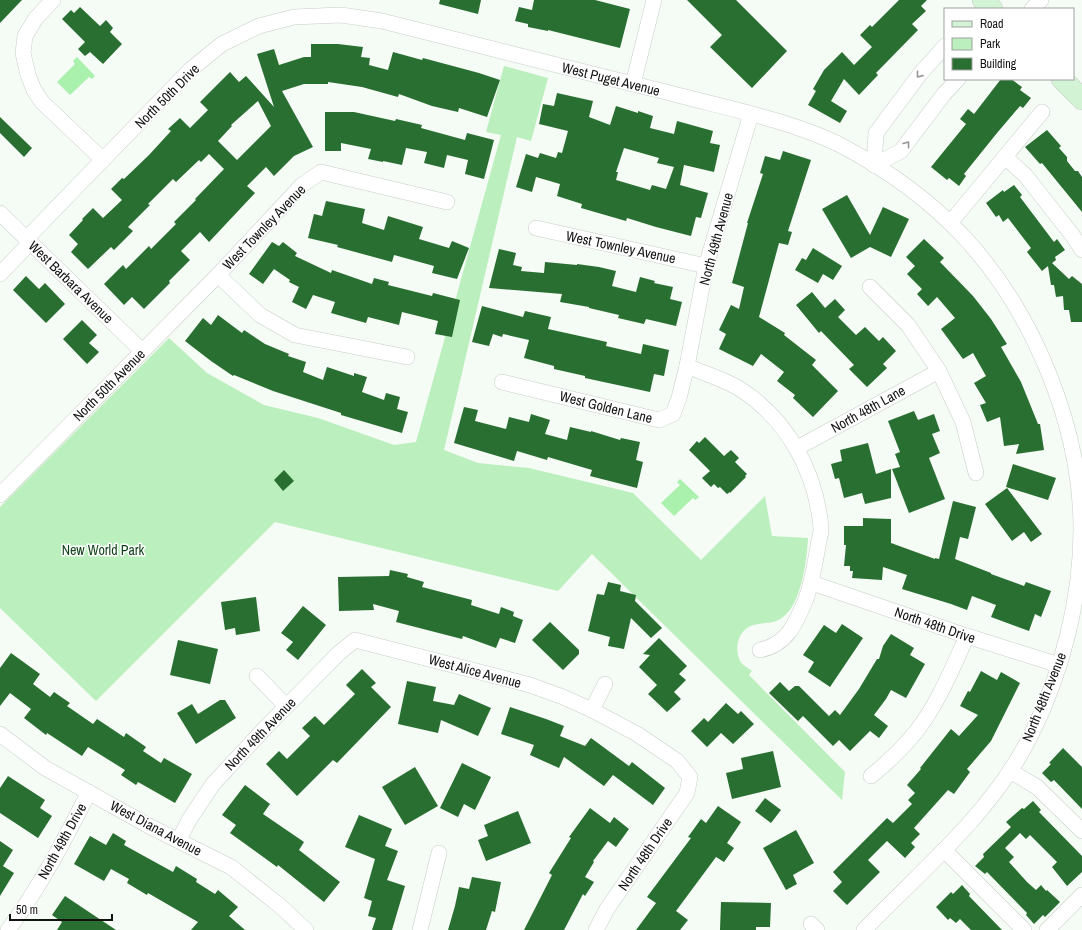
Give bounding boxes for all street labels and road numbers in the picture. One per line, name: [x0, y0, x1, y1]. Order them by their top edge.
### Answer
street label: West Puget Avenue: [560, 58, 662, 100]
street label: North 50th Drive: [131, 60, 203, 132]
street label: West Townley Avenue: [219, 181, 309, 273]
street label: North 49th Avenue: [695, 191, 737, 287]
street label: West Townley Avenue: [564, 227, 678, 267]
street label: West Barbara Avenue: [25, 237, 117, 327]
street label: North 50th Avenue: [69, 345, 149, 425]
street label: North 48th Lane: [828, 381, 908, 437]
street label: West Golden Lane: [558, 387, 654, 427]
street label: North 48th Drive: [892, 603, 978, 647]
street label: West Alice Avenue: [427, 650, 523, 692]
street label: North 48th Avenue: [1018, 650, 1070, 744]
street label: North 49th Avenue: [221, 694, 299, 774]
street label: West Diana Avenue: [107, 796, 205, 860]
street label: North 49th Drive: [34, 800, 90, 882]
street label: North 48th Drive: [614, 814, 676, 894]

